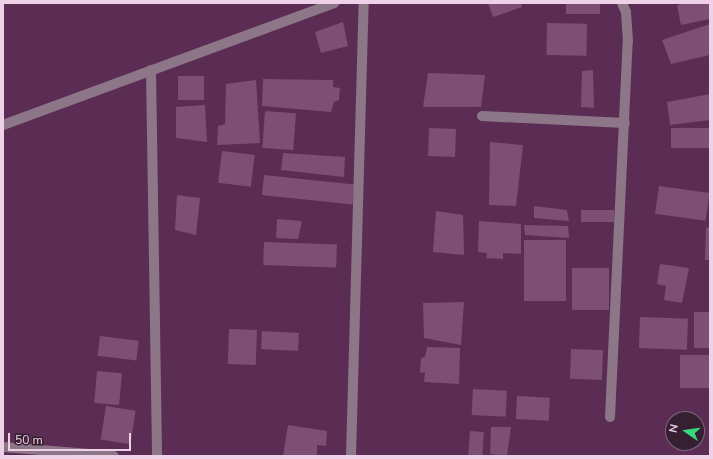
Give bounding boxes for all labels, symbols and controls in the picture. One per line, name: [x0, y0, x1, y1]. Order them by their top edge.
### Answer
north arrow: [665, 411, 705, 451]
text: N: [666, 423, 682, 434]
scale bar: [10, 425, 133, 451]
text: 50 m: [15, 432, 43, 448]

